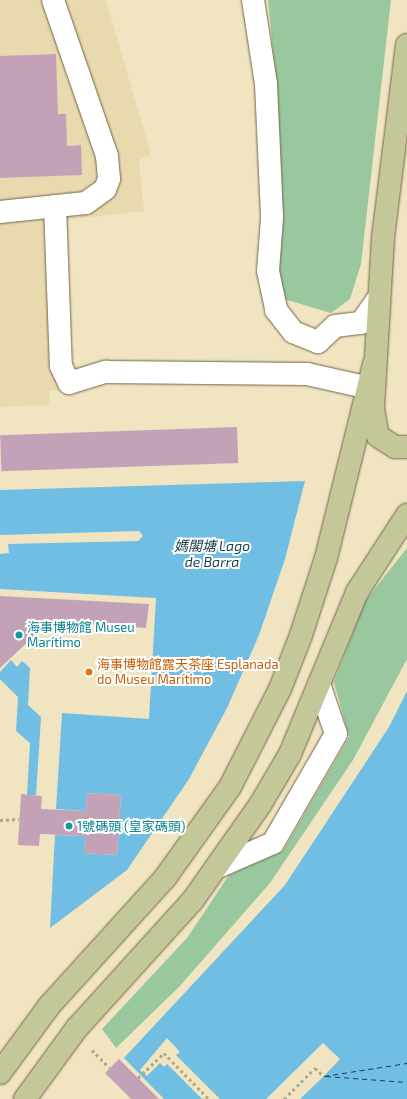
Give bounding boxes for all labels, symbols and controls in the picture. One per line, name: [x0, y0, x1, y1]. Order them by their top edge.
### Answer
water label: 媽閣塘 Lago de Barra: [174, 538, 250, 570]
place label: 海事博物館 Museu Marítimo: [27, 620, 135, 651]
marker: 海事博物館 Museu Marítimo: [14, 630, 24, 640]
place label: 海事博物館露天茶座 Esplanada do Museu Marítimo: [97, 657, 279, 688]
marker: 海事博物館露天茶座 Esplanada do Museu Marítimo: [84, 667, 94, 677]
place label: 1號碼頭 (皇家碼頭): [77, 818, 185, 834]
marker: 1號碼頭 (皇家碼頭): [64, 821, 74, 831]

